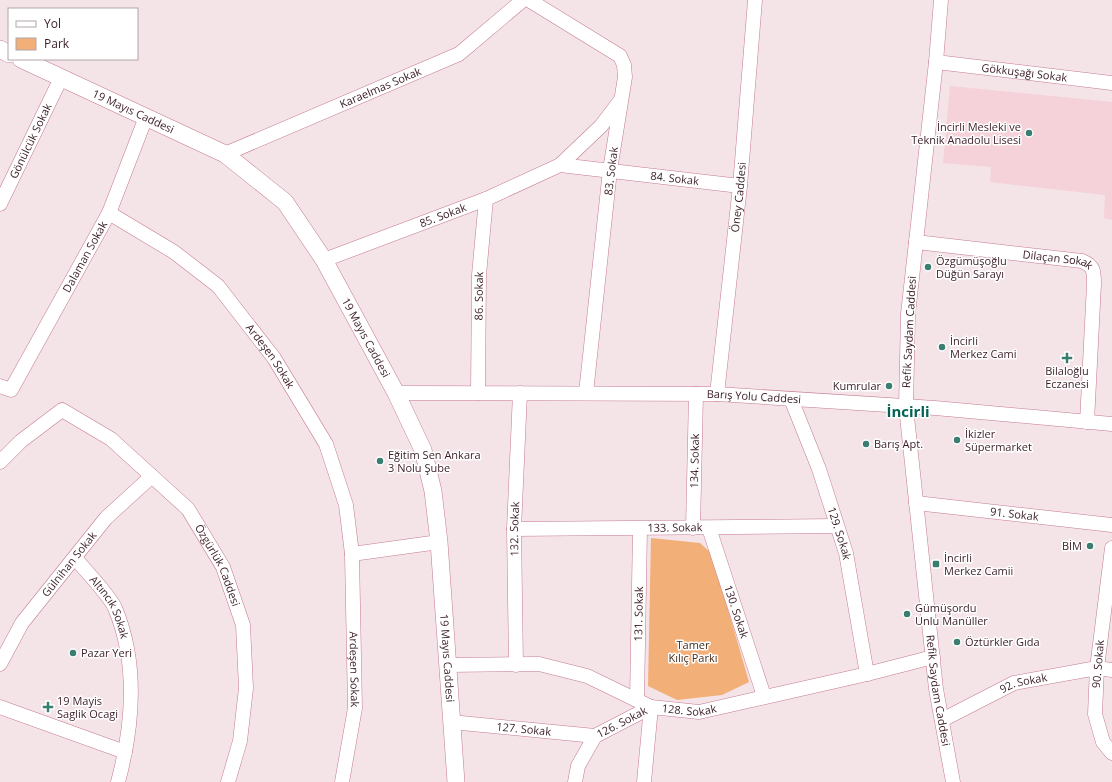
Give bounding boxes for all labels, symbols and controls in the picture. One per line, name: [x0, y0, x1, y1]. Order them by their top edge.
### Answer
legend: [8, 8, 138, 60]
text: Yol: [44, 15, 61, 32]
text: Park: [44, 35, 70, 52]
street label: Gökkuşağı Sokak: [981, 59, 1068, 85]
street label: Karaelmas Sokak: [337, 63, 423, 111]
street label: 19 Mayıs Caddesi: [90, 85, 177, 136]
street label: Gönülcük Sokak: [5, 100, 55, 181]
place label: İncirli Mesleki ve Teknik Anadolu Lisesi: [911, 119, 1021, 147]
marker: İncirli Mesleki ve Teknik Anadolu Lisesi: [1024, 128, 1034, 138]
street label: 83. Sokak: [600, 146, 621, 196]
street label: Öney Caddesi: [727, 161, 749, 233]
street label: 84. Sokak: [650, 168, 700, 188]
street label: 85. Sokak: [417, 199, 468, 230]
street label: Dalaman Sokak: [59, 218, 110, 295]
street label: Dilaçan Sokak: [1022, 246, 1097, 273]
place label: Özgümüşoğlu Düğün Sarayı: [936, 253, 1007, 281]
marker: Özgümüşoğlu Düğün Sarayı: [923, 262, 933, 272]
street label: 86. Sokak: [471, 271, 486, 320]
street label: Refik Saydam Caddesi: [898, 275, 919, 388]
street label: 19 Mayıs Caddesi: [339, 295, 394, 380]
street label: Ardeşen Sokak: [243, 320, 299, 391]
place label: İncirli Merkez Cami: [950, 333, 1017, 361]
marker: İncirli Merkez Cami: [937, 342, 947, 352]
marker: Bilaloğlu Eczanesi: [1062, 353, 1072, 363]
place label: Bilaloğlu Eczanesi: [1045, 363, 1089, 391]
place label: Kumrular: [833, 378, 881, 393]
marker: Kumrular: [884, 381, 894, 391]
street label: Barış Yolu Caddesi: [707, 386, 802, 406]
district label: İncirli: [886, 401, 930, 421]
place label: İkizler Süpermarket: [965, 426, 1032, 454]
street label: 134. Sokak: [686, 433, 702, 489]
marker: İkizler Süpermarket: [952, 435, 962, 445]
place label: Barış Apt.: [874, 436, 923, 451]
marker: Barış Apt.: [861, 439, 871, 449]
place label: Eğitim Sen Ankara 3 Nolu Şube: [388, 447, 481, 475]
marker: Eğitim Sen Ankara 3 Nolu Şube: [375, 456, 385, 466]
street label: 132. Sokak: [506, 501, 522, 557]
street label: 91. Sokak: [989, 503, 1040, 524]
street label: 129. Sokak: [825, 505, 855, 561]
street label: 133. Sokak: [647, 519, 703, 535]
street label: Özgürlük Caddesi: [192, 521, 244, 608]
street label: Gülnihan Sokak: [38, 528, 100, 600]
place label: BİM: [1062, 538, 1082, 553]
marker: BİM: [1085, 541, 1095, 551]
place label: İncirli Merkez Camii: [944, 550, 1013, 578]
marker: İncirli Merkez Camii: [931, 559, 941, 569]
street label: Altıncık Sokak: [87, 572, 133, 640]
street label: 130. Sokak: [721, 583, 753, 640]
street label: 131. Sokak: [630, 586, 646, 642]
place label: Gümüşordu Unlu Manüller: [915, 600, 988, 628]
marker: Gümüşordu Unlu Manüller: [902, 609, 912, 619]
street label: 19 Mayıs Caddesi: [437, 613, 458, 703]
street label: Ardeşen Sokak: [347, 631, 363, 708]
street label: Refik Saydam Caddesi: [923, 634, 954, 747]
place label: Öztürkler Gıda: [965, 634, 1040, 649]
park label: Tamer Kılıç Parkı: [669, 637, 717, 665]
marker: Öztürkler Gıda: [952, 637, 962, 647]
street label: 90. Sokak: [1088, 639, 1107, 689]
place label: Pazar Yeri: [81, 645, 132, 660]
marker: Pazar Yeri: [68, 648, 78, 658]
street label: 92. Sokak: [997, 669, 1048, 696]
place label: 19 Mayis Saglik Ocagi: [57, 693, 118, 721]
street label: 128. Sokak: [661, 700, 718, 719]
marker: 19 Mayis Saglik Ocagi: [42, 701, 54, 713]
street label: 126. Sokak: [594, 702, 650, 741]
street label: 127. Sokak: [496, 718, 552, 739]

